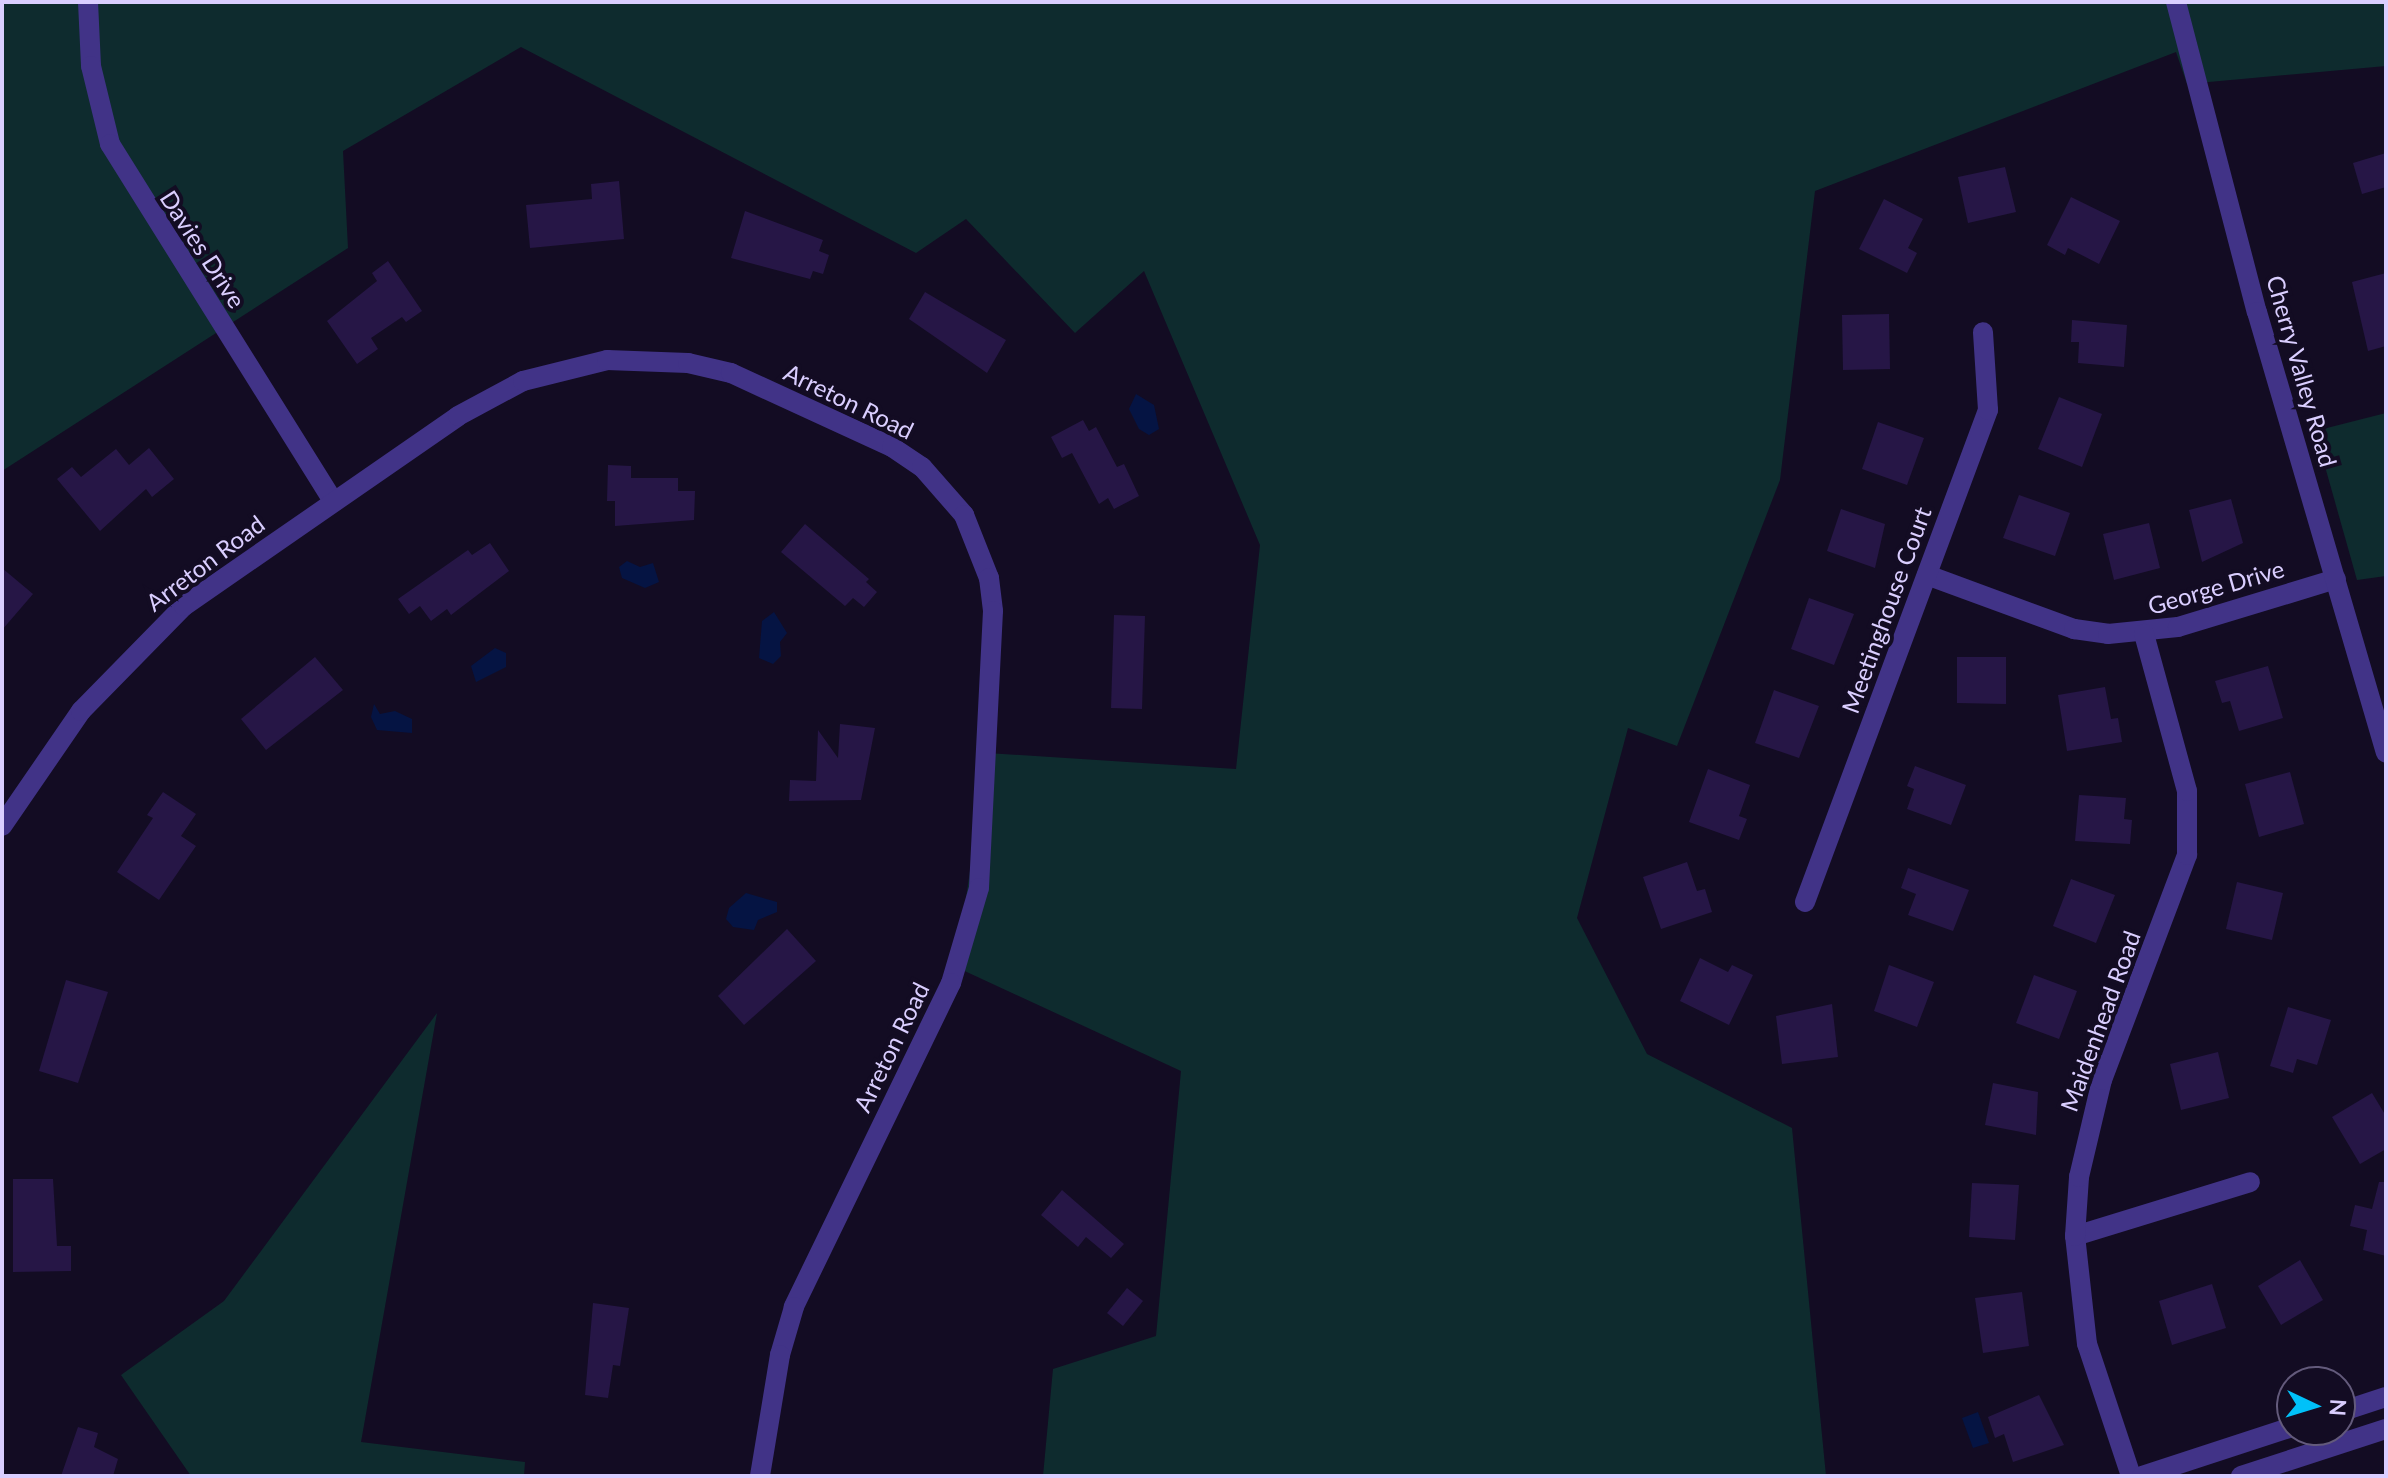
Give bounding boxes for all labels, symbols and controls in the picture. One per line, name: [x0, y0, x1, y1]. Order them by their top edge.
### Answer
street label: Davies Drive: [154, 185, 252, 313]
street label: Cherry Valley Road: [2261, 271, 2343, 471]
street label: Arreton Road: [779, 357, 919, 445]
street label: Meetinghouse Court: [1835, 503, 1937, 717]
street label: Arreton Road: [140, 509, 270, 617]
street label: George Drive: [2145, 554, 2287, 620]
street label: Maidenhead Road: [2054, 927, 2146, 1115]
street label: Arreton Road: [847, 977, 935, 1117]
north arrow: [2276, 1366, 2356, 1446]
text: N: [2324, 1398, 2353, 1417]

